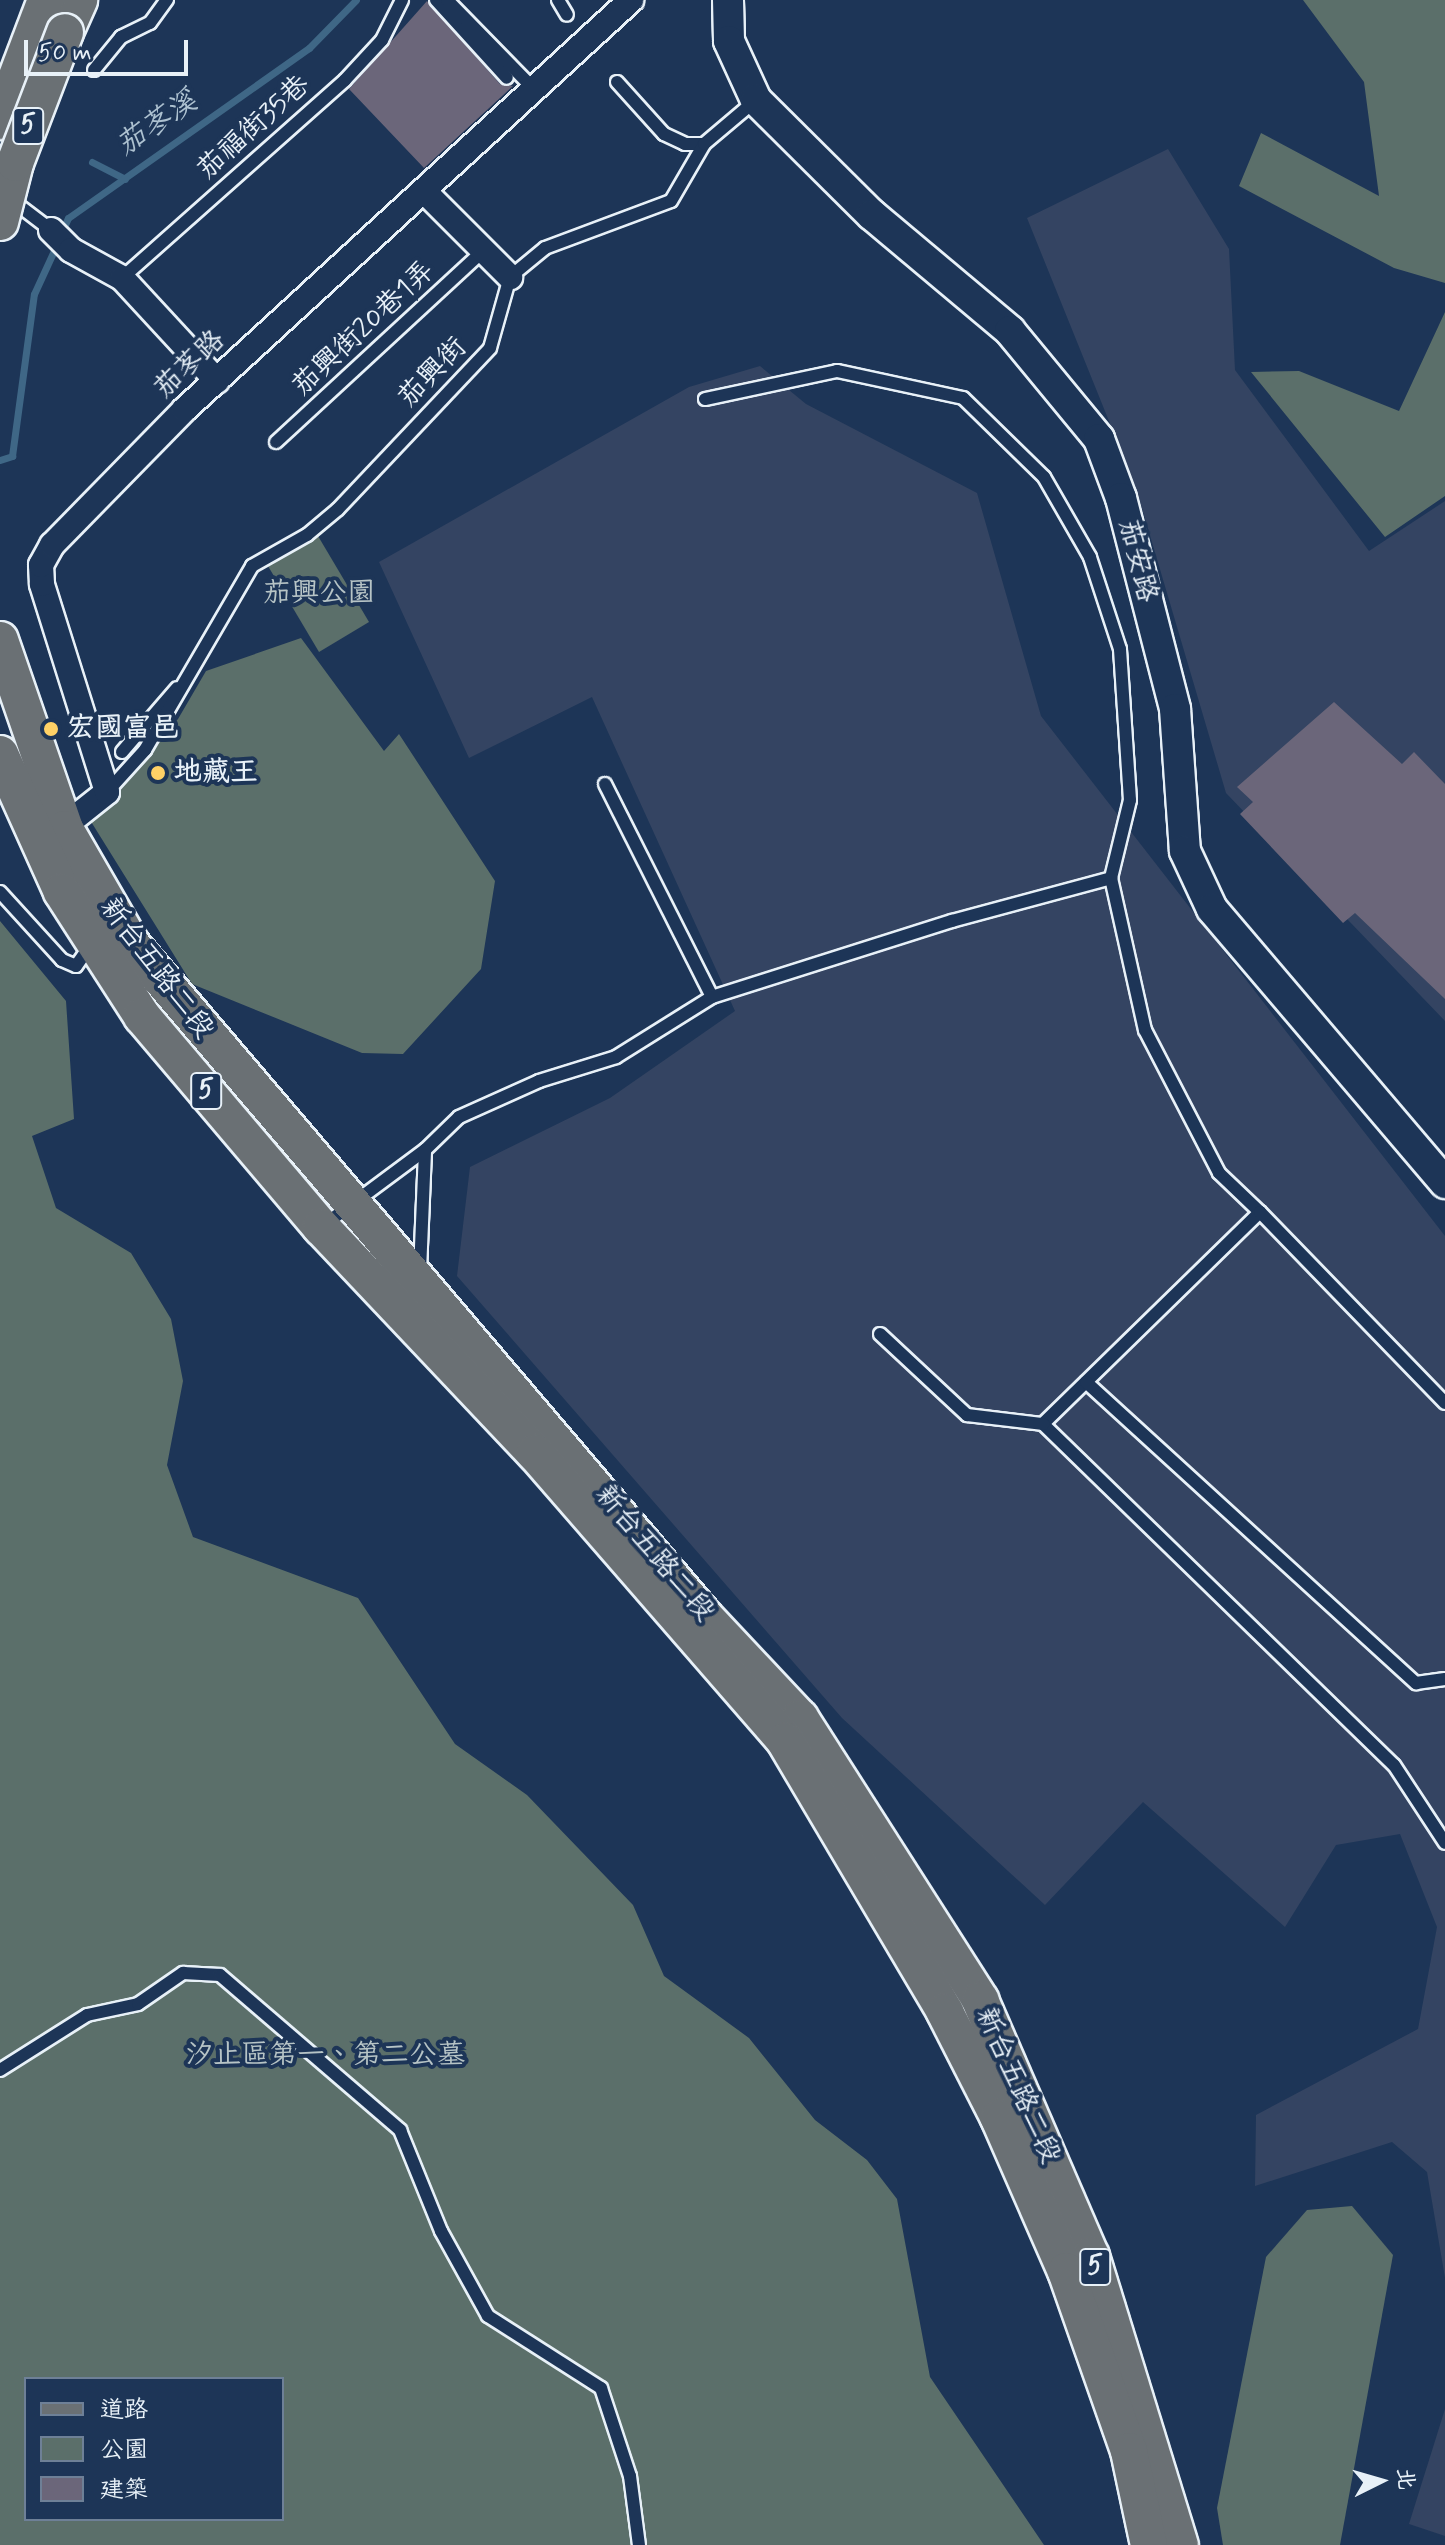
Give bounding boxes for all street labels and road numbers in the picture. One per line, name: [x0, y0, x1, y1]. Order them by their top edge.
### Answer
street label: 茄福街35巷: [191, 69, 317, 187]
road number: 5: [12, 104, 44, 148]
street label: 茄興街20巷1弄: [286, 255, 442, 403]
street label: 茄苳路: [148, 324, 232, 406]
street label: 茄興街: [392, 331, 474, 415]
street label: 茄安路: [1111, 516, 1163, 606]
street label: 新台五路二段: [92, 892, 220, 1046]
road number: 5: [190, 1069, 222, 1113]
street label: 新台五路二段: [587, 1479, 721, 1629]
street label: 新台五路二段: [967, 2002, 1067, 2170]
road number: 5: [1079, 2245, 1111, 2289]

